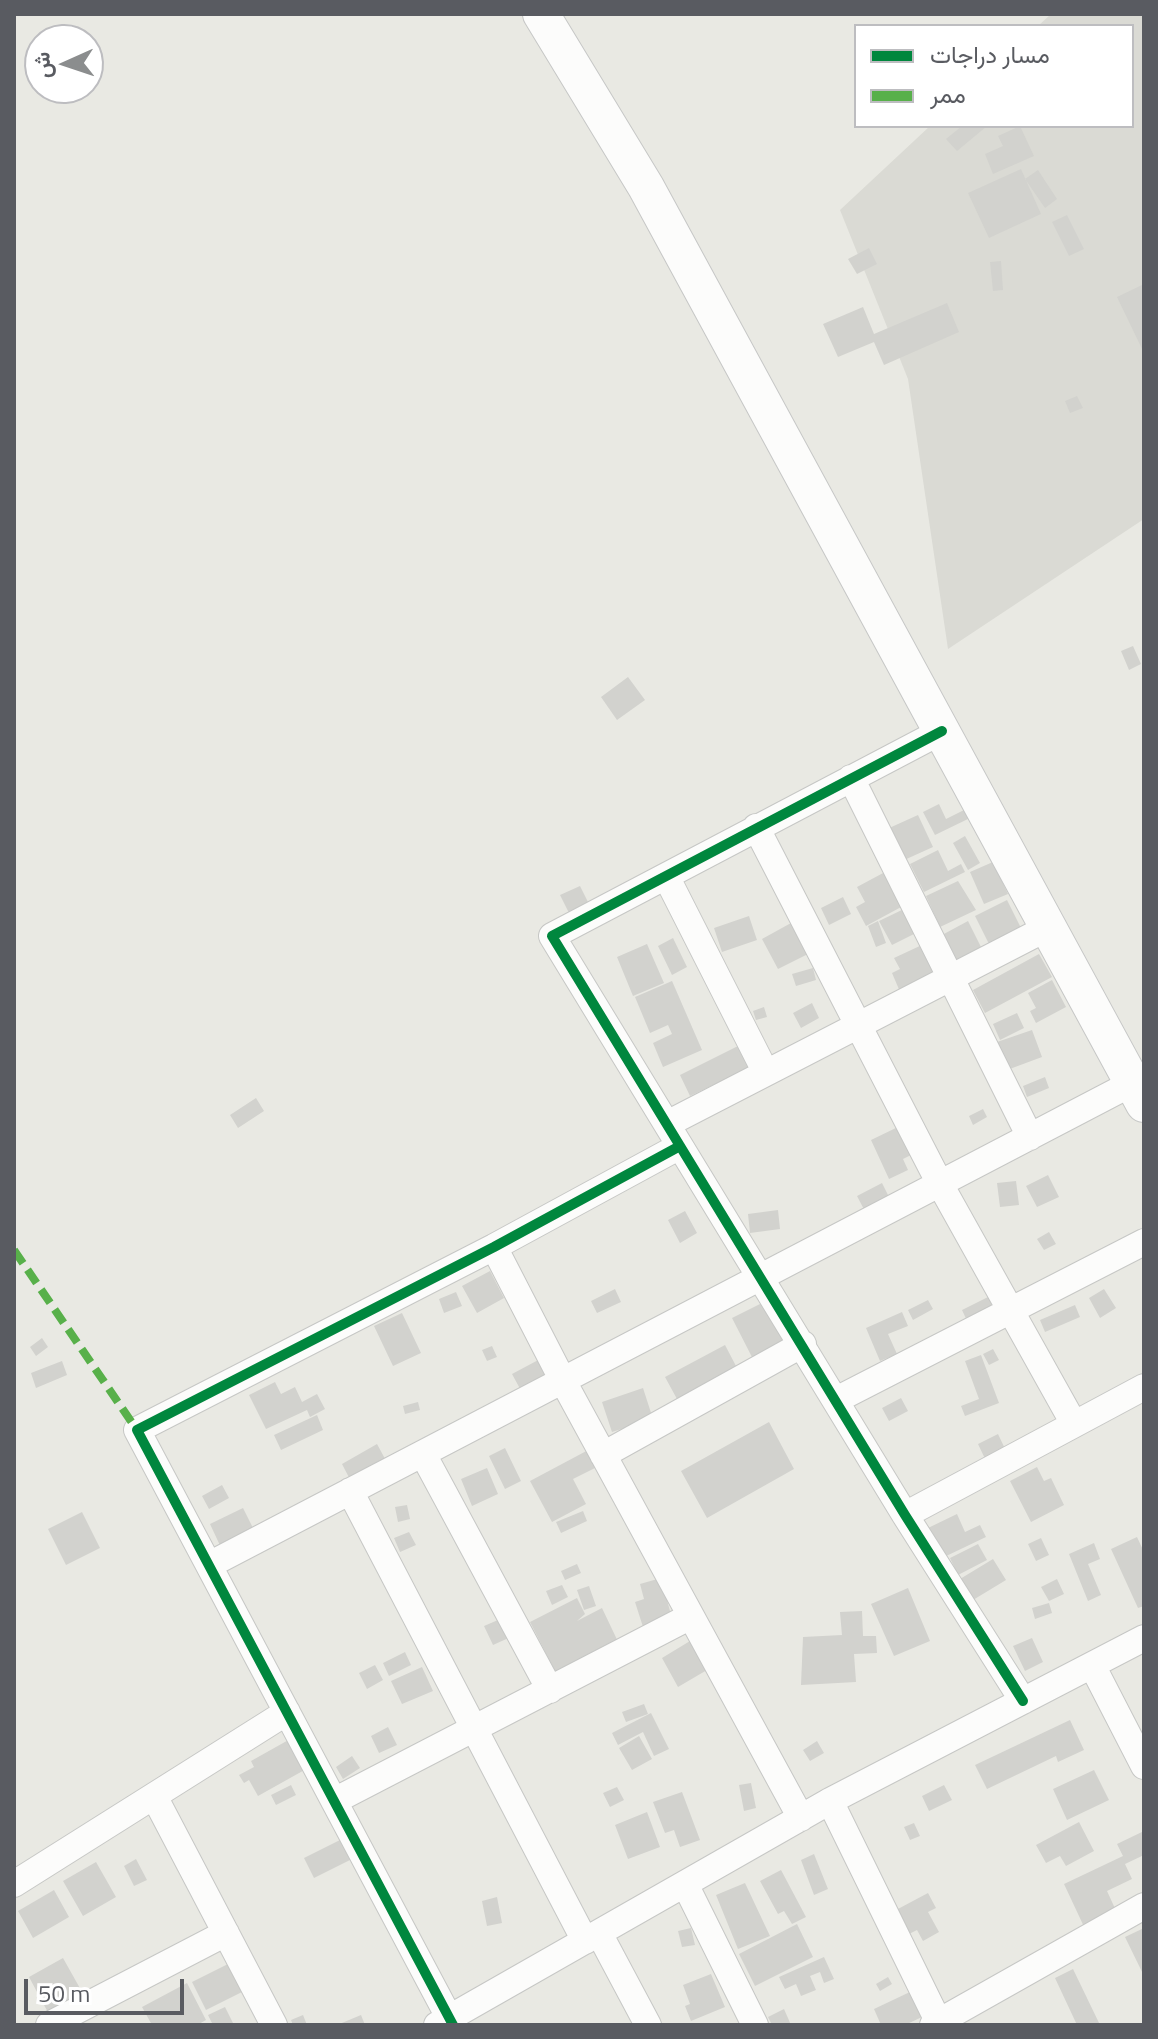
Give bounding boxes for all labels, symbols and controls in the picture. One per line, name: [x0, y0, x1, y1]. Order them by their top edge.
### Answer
north arrow: [24, 24, 104, 104]
legend: [854, 24, 1134, 128]
text: مسار دراجات: [930, 36, 1050, 72]
text: ش: [24, 51, 60, 79]
text: ممر: [930, 76, 966, 112]
scale bar: [28, 1963, 188, 2013]
text: 50 m: [38, 1975, 90, 2011]

